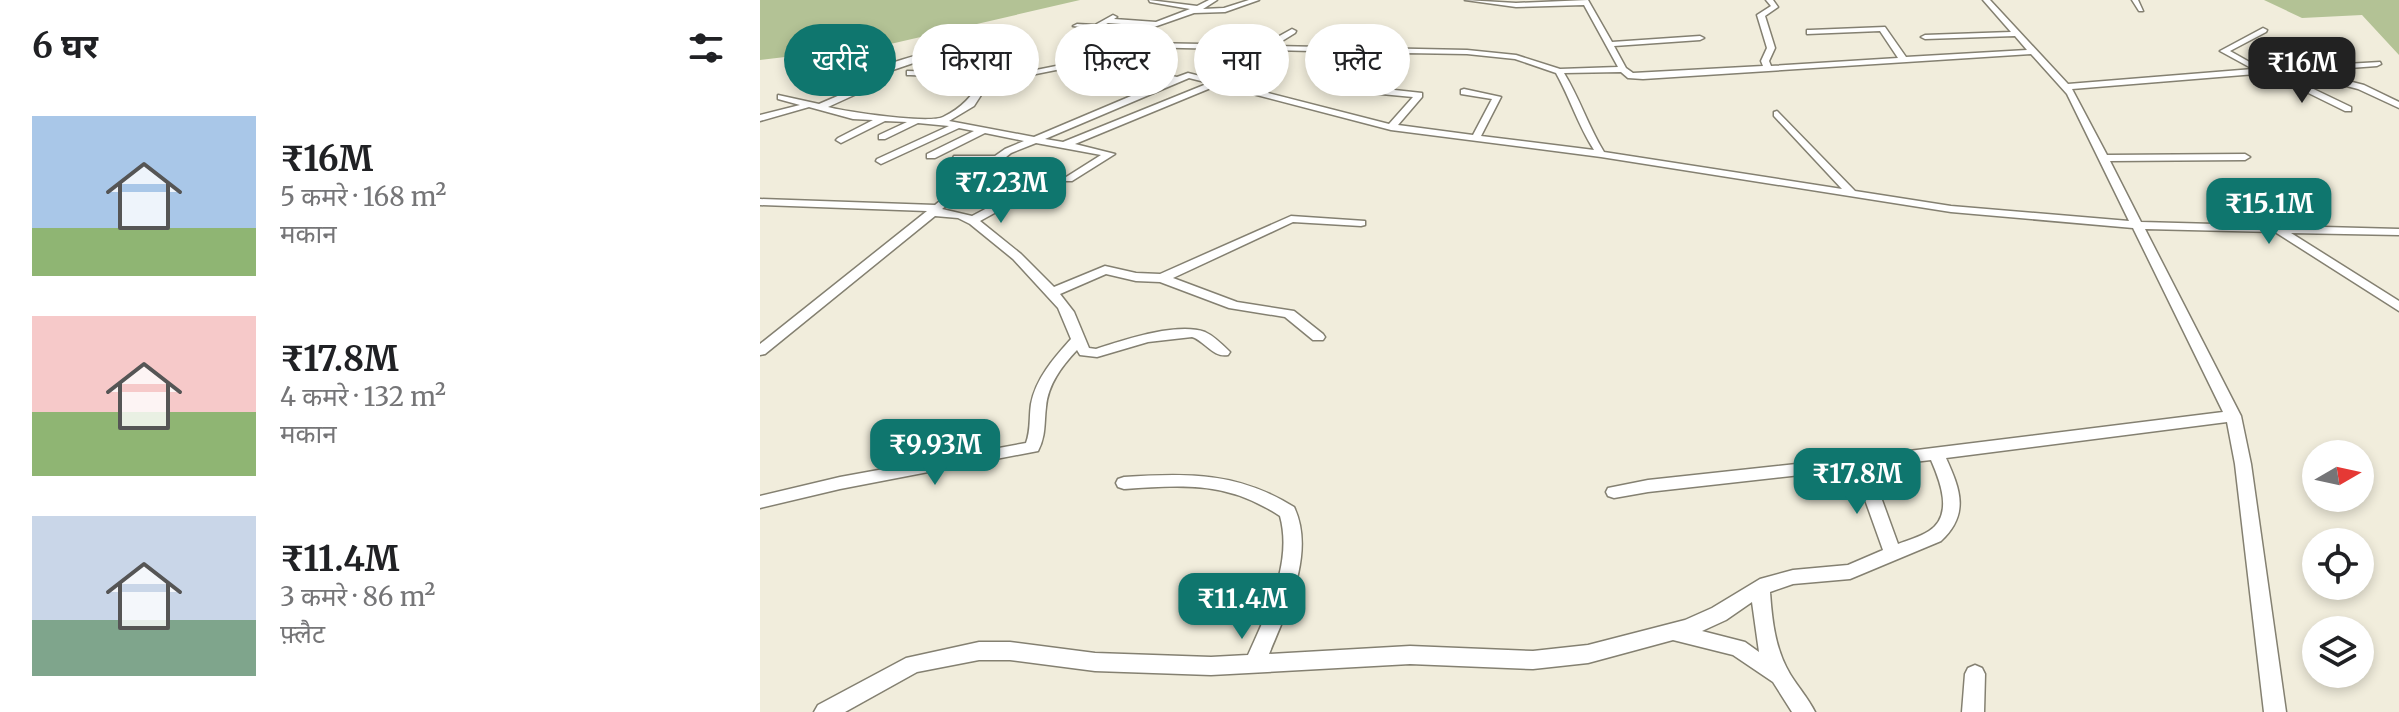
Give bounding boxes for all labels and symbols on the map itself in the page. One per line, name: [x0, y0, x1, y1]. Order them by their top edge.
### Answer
pin: ₹16M: [2255, 37, 2349, 105]
pin: ₹7.23M: [936, 157, 1066, 225]
pin: ₹15.1M: [2204, 178, 2334, 246]
pin: ₹9.93M: [870, 419, 1000, 487]
north arrow: [2302, 440, 2374, 512]
pin: ₹17.8M: [1792, 448, 1922, 516]
pin: ₹11.4M: [1177, 573, 1307, 641]

